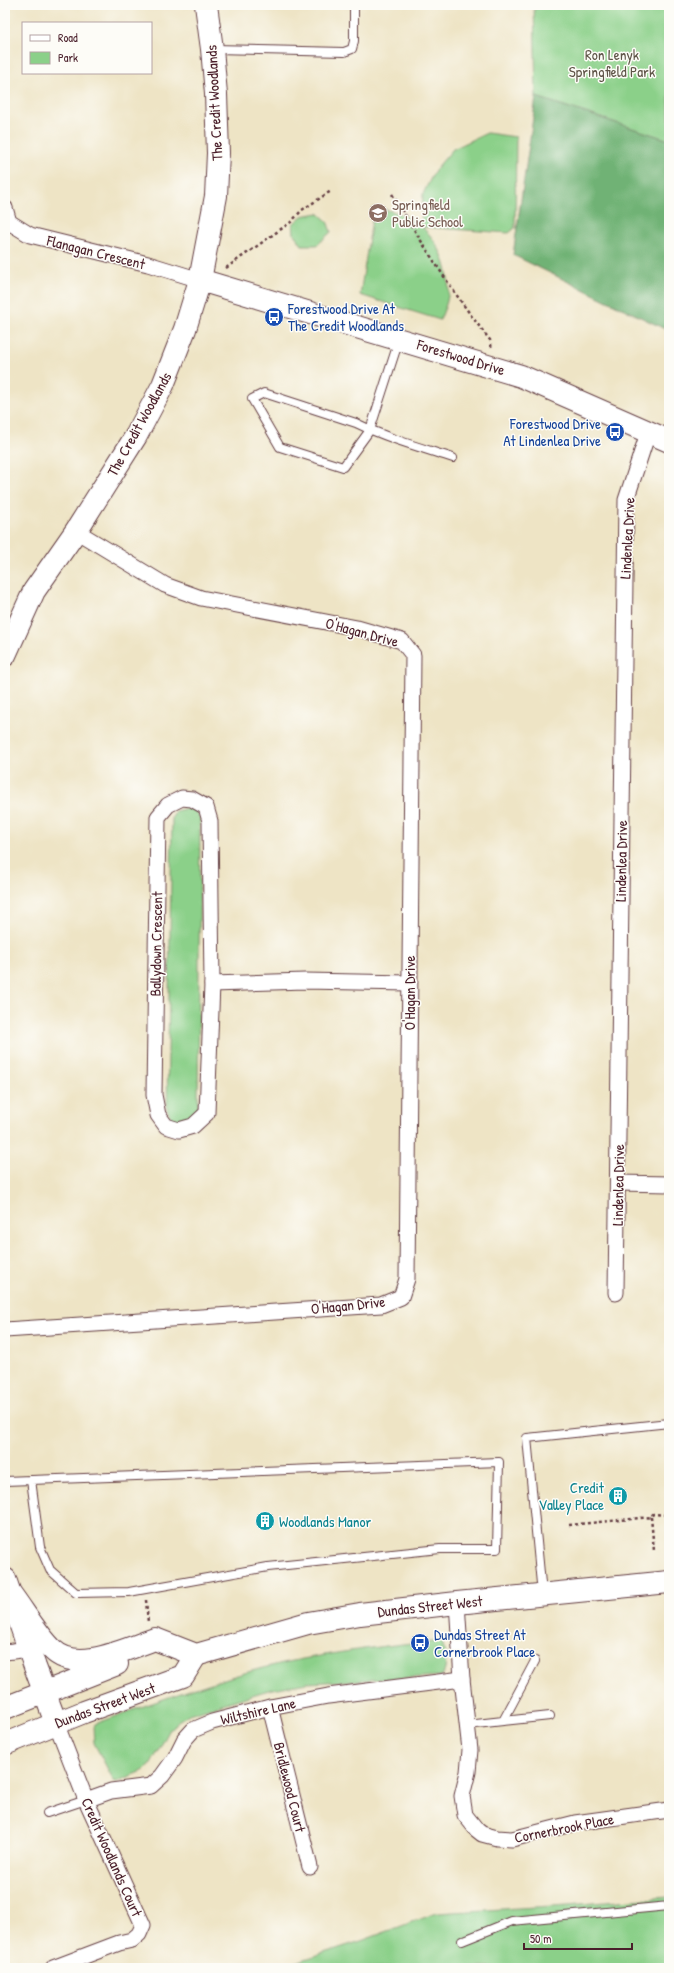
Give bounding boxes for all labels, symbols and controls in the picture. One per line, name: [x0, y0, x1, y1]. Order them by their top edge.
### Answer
legend: [22, 22, 152, 74]
text: Road: [58, 29, 78, 46]
street label: The Credit Woodlands: [200, 44, 228, 161]
park label: Ron Lenyk Springfield Park: [569, 44, 655, 82]
text: Park: [58, 49, 78, 66]
place label: Springfield Public School: [392, 194, 463, 232]
school or university icon: Springfield Public School: [367, 202, 389, 224]
street label: Flanagan Crescent: [44, 229, 148, 275]
place label: Forestwood Drive At The Credit Woodlands: [287, 298, 404, 336]
bus stop icon: Forestwood Drive At The Credit Woodlands: [263, 306, 285, 328]
street label: Forestwood Drive: [413, 333, 508, 380]
street label: The Credit Woodlands: [102, 368, 176, 480]
place label: Forestwood Drive At Lindenlea Drive: [503, 413, 601, 451]
bus stop icon: Forestwood Drive At Lindenlea Drive: [604, 421, 626, 443]
street label: Lindenlea Drive: [614, 497, 640, 579]
street label: O'Hagan Drive: [323, 612, 401, 652]
street label: Lindenlea Drive: [610, 820, 632, 902]
street label: Ballydown Crescent: [145, 891, 167, 997]
street label: O'Hagan Drive: [399, 956, 420, 1030]
street label: Lindenlea Drive: [607, 1144, 629, 1226]
street label: O'Hagan Drive: [310, 1291, 386, 1319]
place label: Credit Valley Place: [539, 1477, 605, 1515]
building icon: Credit Valley Place: [607, 1485, 629, 1507]
building icon: Woodlands Manor: [254, 1510, 276, 1532]
place label: Woodlands Manor: [279, 1511, 372, 1532]
street label: Dundas Street West: [376, 1590, 484, 1622]
place label: Dundas Street At Cornerbrook Place: [434, 1624, 535, 1662]
bus stop icon: Dundas Street At Cornerbrook Place: [409, 1632, 431, 1654]
street label: Dundas Street West: [52, 1677, 159, 1733]
street label: Wiltshire Lane: [218, 1692, 298, 1730]
street label: Bridlewood Court: [269, 1740, 312, 1835]
street label: Credit Woodlands Court: [76, 1794, 148, 1920]
street label: Cornerbrook Place: [512, 1808, 616, 1848]
scale bar: [524, 1925, 632, 1951]
text: 50 m: [530, 1930, 551, 1947]

